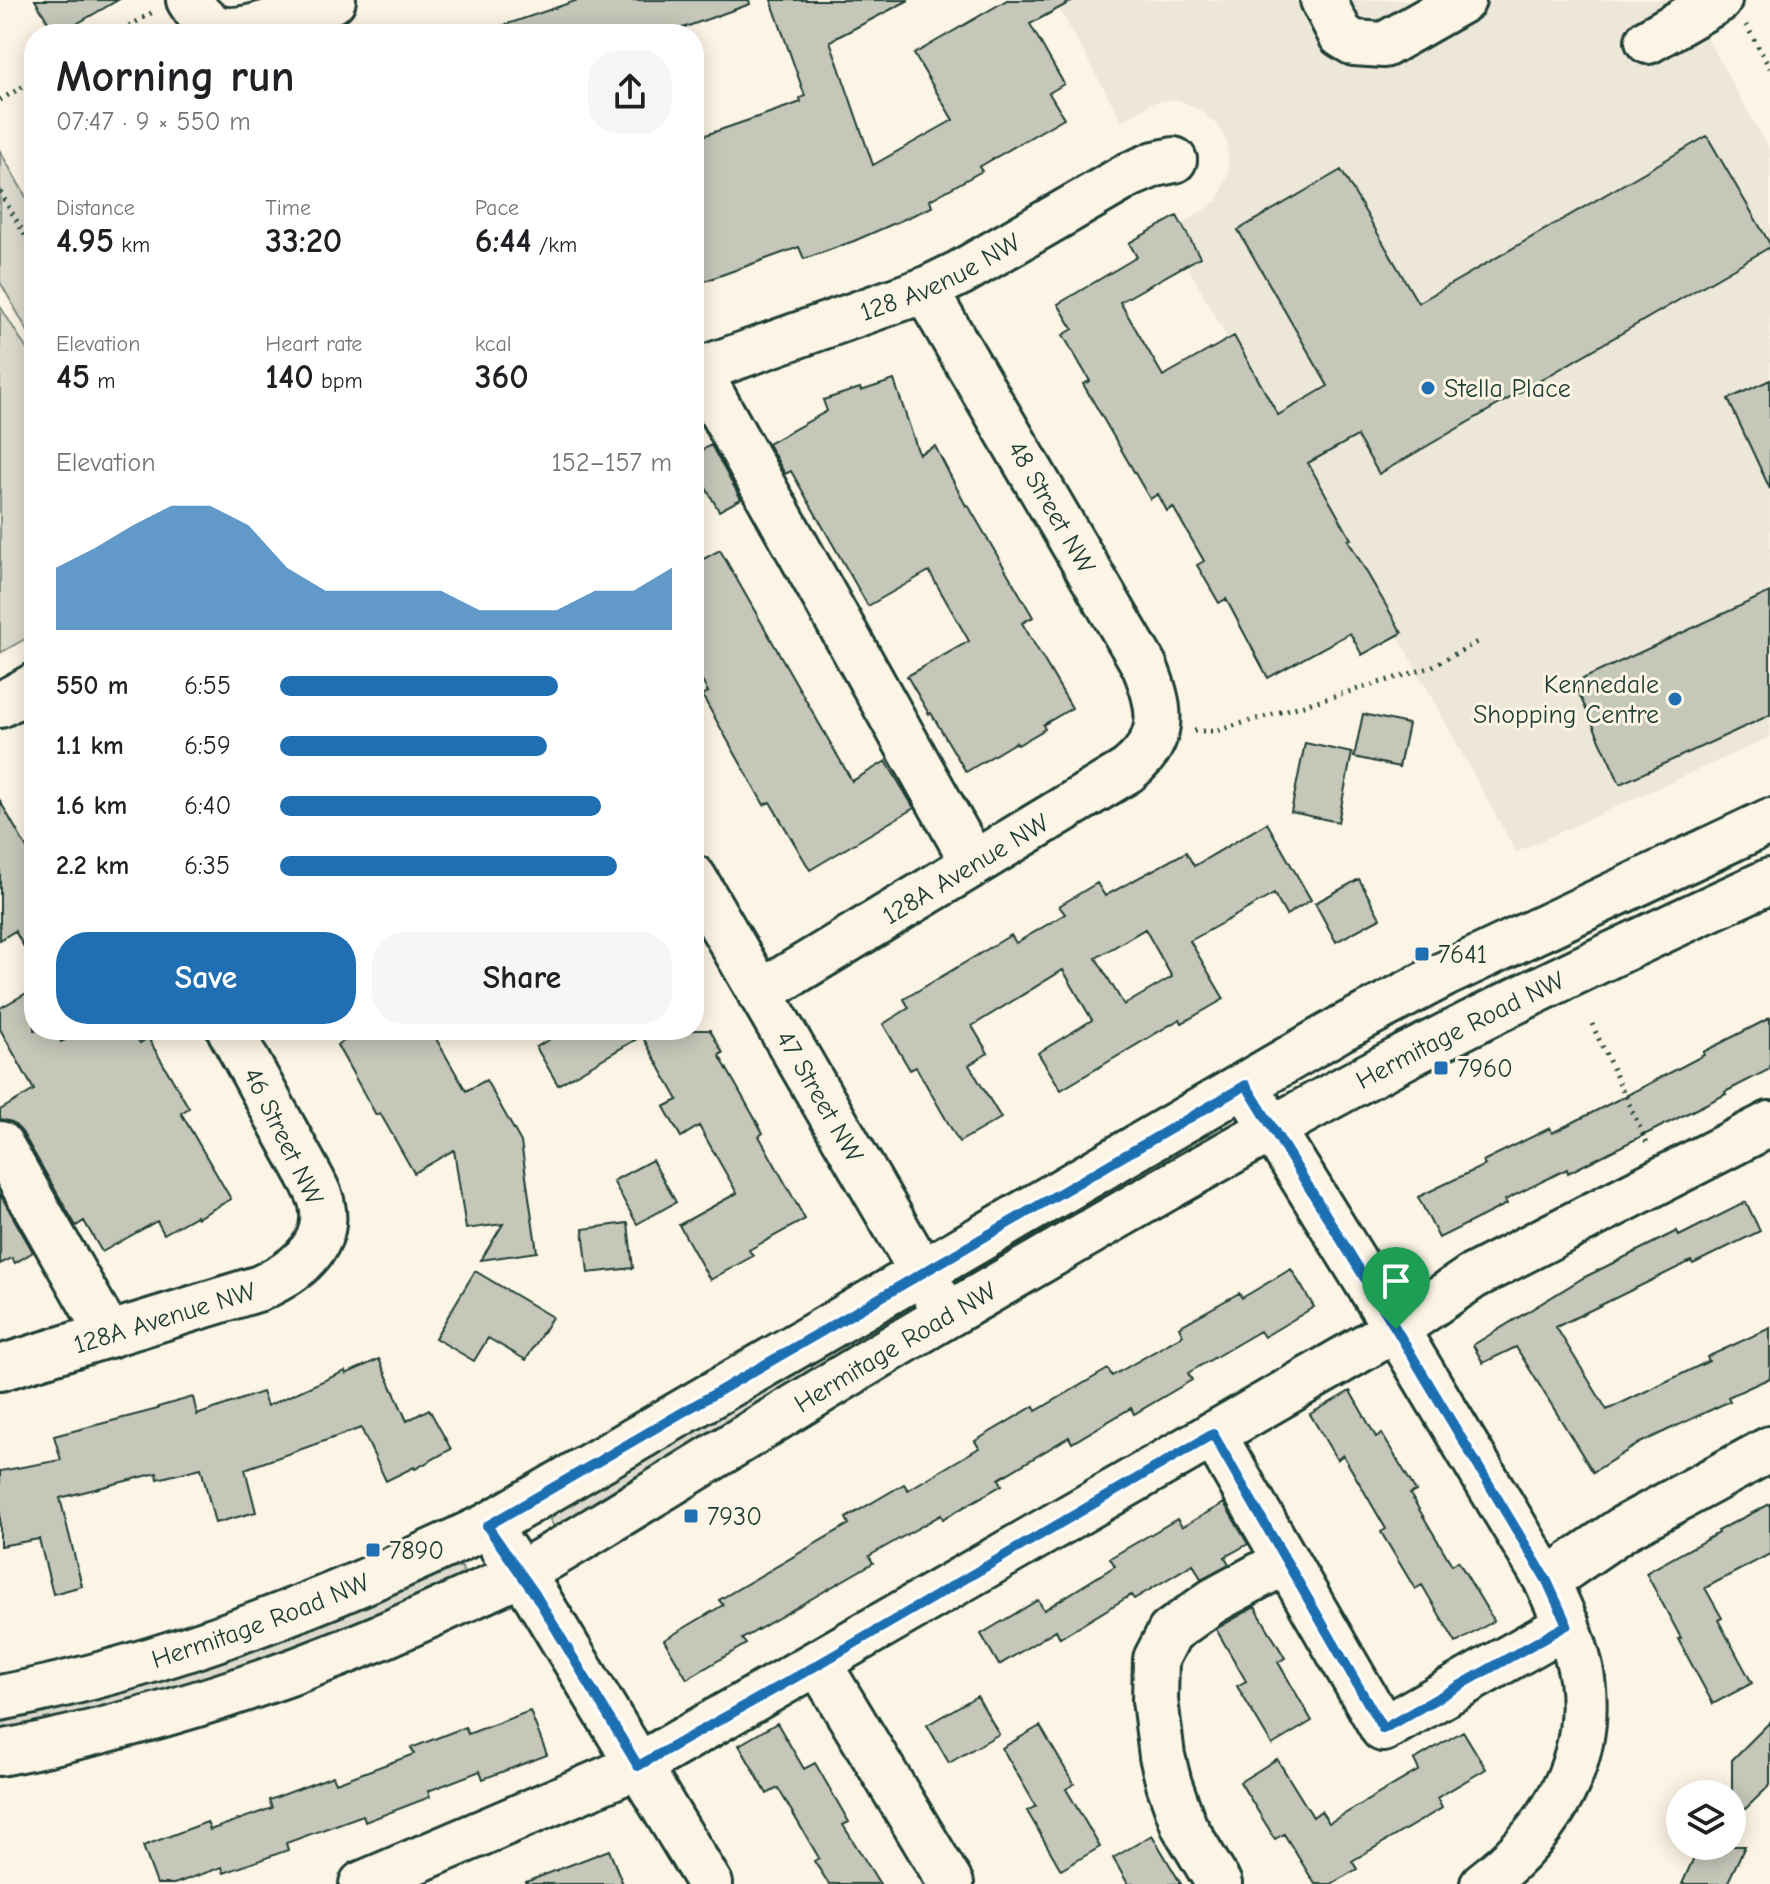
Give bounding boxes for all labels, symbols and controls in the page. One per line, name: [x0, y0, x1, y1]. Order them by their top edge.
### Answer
button: share: [588, 50, 672, 134]
text: Morning run: [56, 51, 295, 102]
text: 07:47 · 9 × 550 m: [56, 107, 251, 137]
text: Distance: [56, 195, 135, 221]
text: Time: [265, 195, 311, 221]
text: Pace: [475, 195, 519, 221]
text: 4.95: [56, 221, 114, 261]
text: 33:20: [265, 221, 342, 261]
text: 6:44: [475, 221, 531, 261]
street label: 128 Avenue NW: [856, 227, 1026, 328]
text: km: [114, 232, 150, 258]
text: /km: [531, 232, 577, 258]
text: Elevation: [56, 331, 140, 357]
text: Heart rate: [265, 331, 362, 357]
text: kcal: [475, 331, 512, 357]
text: 45: [56, 357, 90, 397]
text: 140: [265, 357, 314, 397]
text: 360: [475, 357, 529, 397]
text: m: [90, 368, 116, 394]
text: bpm: [314, 368, 363, 394]
place label: Stella Place: [1444, 374, 1571, 404]
marker: Stella Place: [1419, 379, 1437, 397]
street label: 48 Street NW: [1001, 436, 1101, 580]
text: Elevation: [56, 448, 156, 478]
text: 152–157 m: [552, 448, 672, 478]
place label: Kennedale Shopping Centre: [1473, 670, 1659, 730]
text: 550 m: [56, 671, 128, 701]
text: 6:55: [184, 671, 231, 701]
marker: Kennedale Shopping Centre: [1666, 690, 1684, 708]
text: 1.1 km: [56, 731, 124, 761]
text: 6:59: [184, 731, 231, 761]
text: 1.6 km: [56, 791, 127, 821]
text: 6:40: [184, 791, 231, 821]
street label: 128A Avenue NW: [877, 808, 1055, 931]
text: 2.2 km: [56, 851, 129, 881]
text: 6:35: [184, 851, 230, 881]
button: Save: [56, 932, 356, 1024]
button: Share: [372, 932, 672, 1024]
place label: 7641: [1438, 940, 1487, 970]
marker: 7641: [1413, 945, 1431, 963]
street label: Hermitage Road NW: [1351, 965, 1570, 1096]
street label: 47 Street NW: [770, 1025, 869, 1168]
place label: 7960: [1457, 1054, 1513, 1084]
marker: 7960: [1432, 1059, 1450, 1077]
street label: 46 Street NW: [237, 1063, 329, 1210]
pin: [1362, 1247, 1430, 1329]
icon: arrive: [1374, 1259, 1418, 1303]
street label: 128A Avenue NW: [70, 1276, 260, 1360]
street label: Hermitage Road NW: [789, 1276, 1002, 1420]
place label: 7930: [707, 1502, 762, 1532]
marker: 7930: [682, 1507, 700, 1525]
place label: 7890: [389, 1536, 444, 1566]
marker: 7890: [364, 1541, 382, 1559]
street label: Hermitage Road NW: [148, 1567, 374, 1675]
map controls: [1666, 1780, 1746, 1860]
button: layers: [1666, 1780, 1746, 1860]

